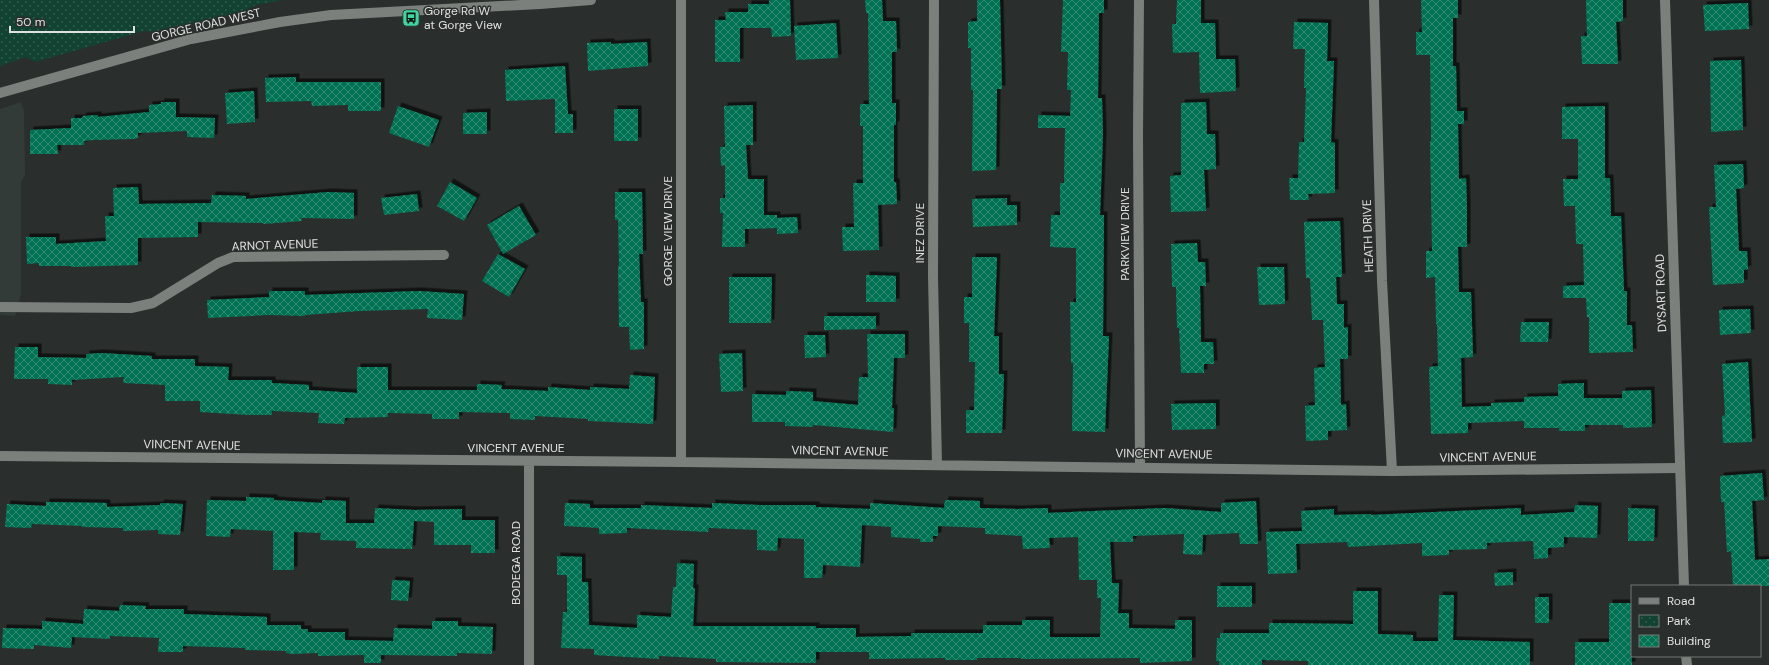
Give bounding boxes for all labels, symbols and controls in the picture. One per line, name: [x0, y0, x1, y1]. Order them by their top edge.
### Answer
place label: Gorge Rd W at Gorge View: [424, 3, 502, 33]
street label: GORGE ROAD WEST: [150, 5, 262, 45]
scale bar: [10, 8, 134, 34]
bus stop icon: Gorge Rd W at Gorge View: [401, 8, 421, 28]
text: 50 m: [16, 14, 45, 30]
street label: GORGE VIEW DRIVE: [660, 176, 676, 286]
street label: PARKVIEW DRIVE: [1117, 187, 1133, 281]
street label: HEATH DRIVE: [1359, 199, 1377, 273]
street label: INEZ DRIVE: [912, 203, 928, 263]
street label: ARNOT AVENUE: [231, 235, 319, 255]
street label: DYSART ROAD: [1652, 254, 1670, 332]
street label: VINCENT AVENUE: [143, 436, 241, 454]
street label: VINCENT AVENUE: [467, 440, 565, 456]
street label: VINCENT AVENUE: [791, 442, 889, 460]
street label: VINCENT AVENUE: [1115, 445, 1213, 463]
street label: VINCENT AVENUE: [1439, 448, 1537, 466]
street label: BODEGA ROAD: [508, 521, 524, 605]
legend: [1631, 585, 1761, 657]
text: Road: [1667, 593, 1695, 609]
text: Park: [1667, 613, 1691, 629]
text: Building: [1667, 633, 1711, 649]

